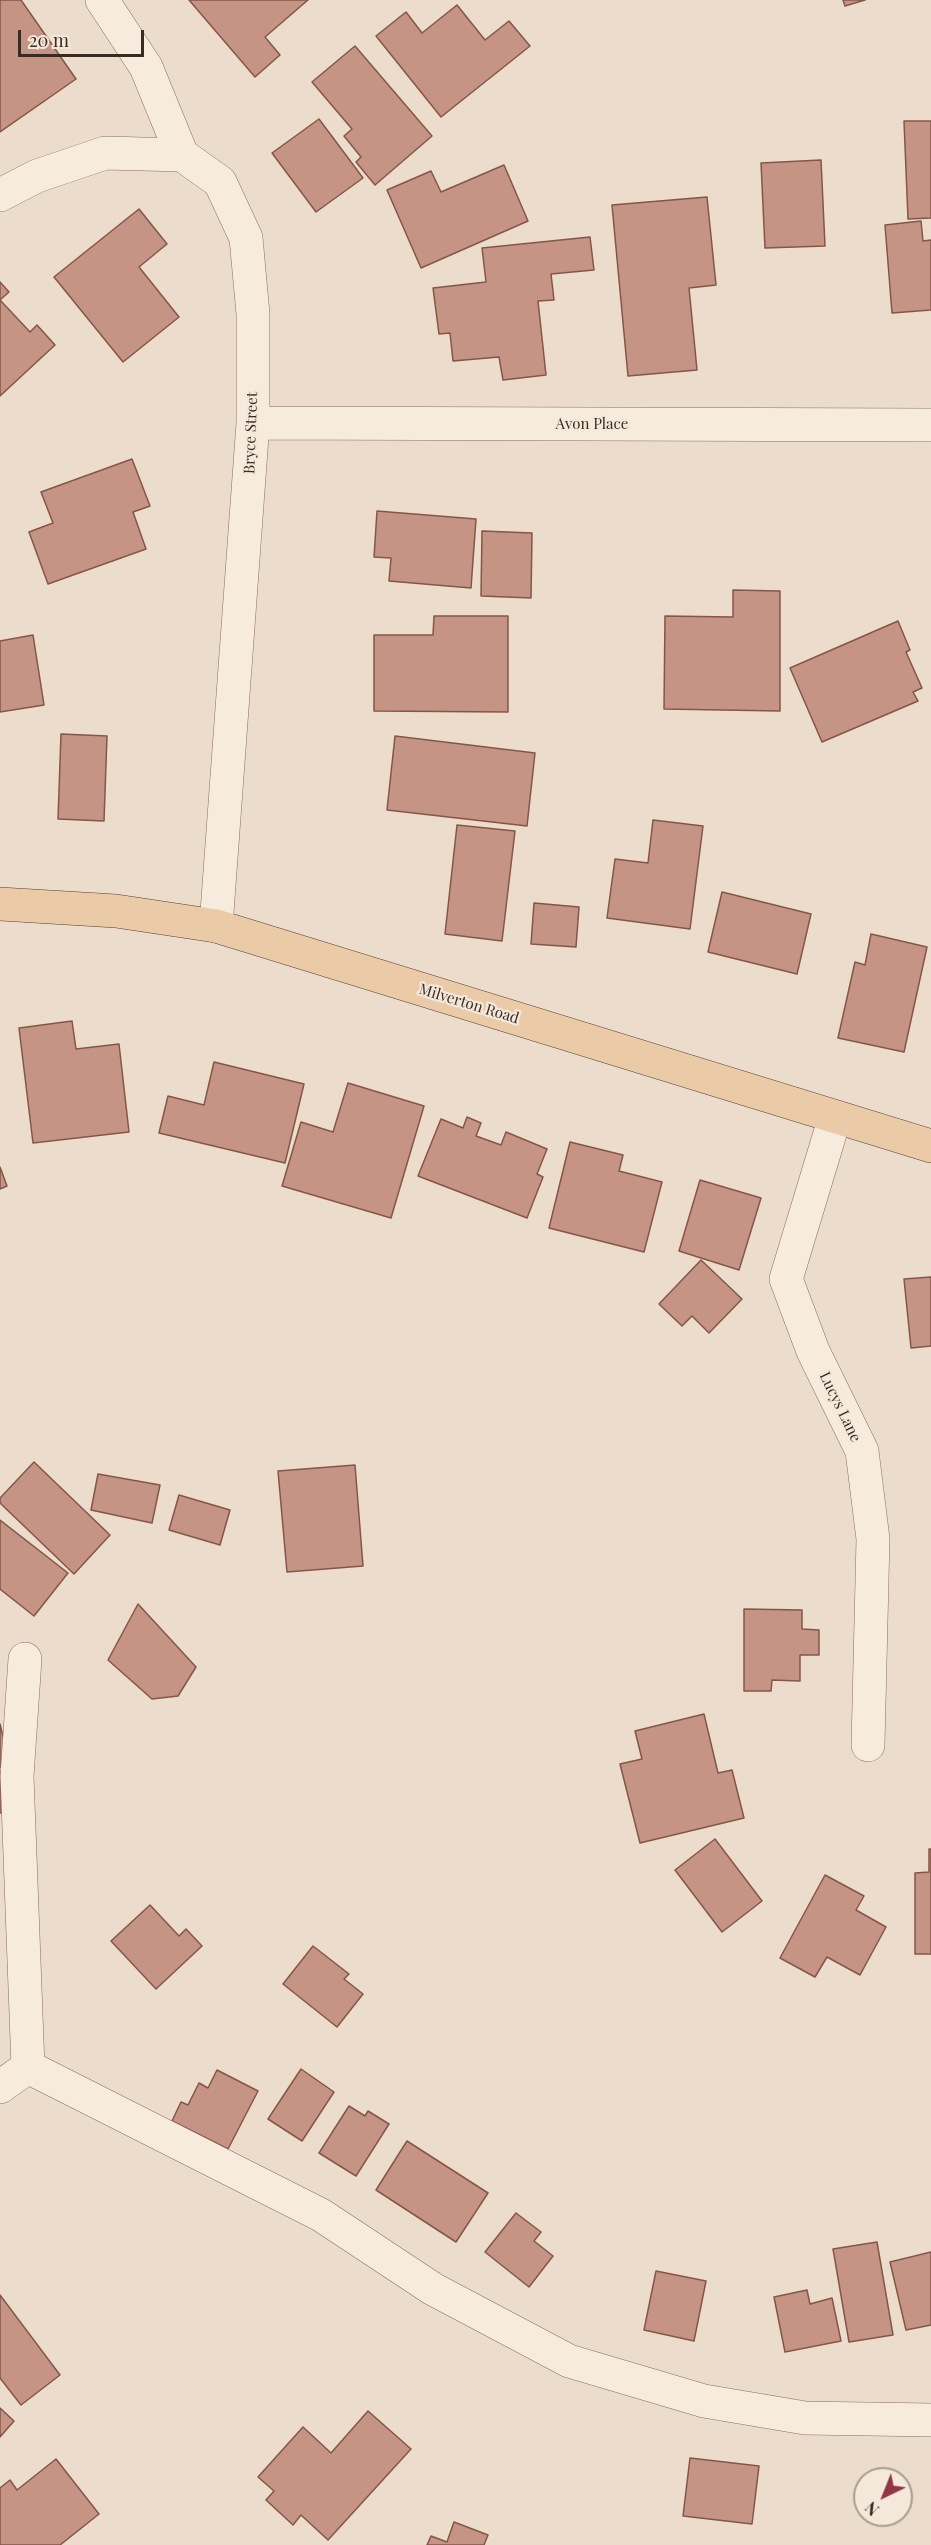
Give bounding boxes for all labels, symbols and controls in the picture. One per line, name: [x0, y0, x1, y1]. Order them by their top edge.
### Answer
scale bar: [21, 18, 147, 56]
text: 20 m: [29, 28, 69, 52]
street label: Bryce Street: [241, 392, 261, 474]
street label: Avon Place: [556, 415, 628, 433]
street label: Milverton Road: [417, 980, 521, 1028]
street label: Lucys Lane: [815, 1369, 865, 1445]
north arrow: [853, 2467, 913, 2527]
text: N: [860, 2497, 883, 2521]

